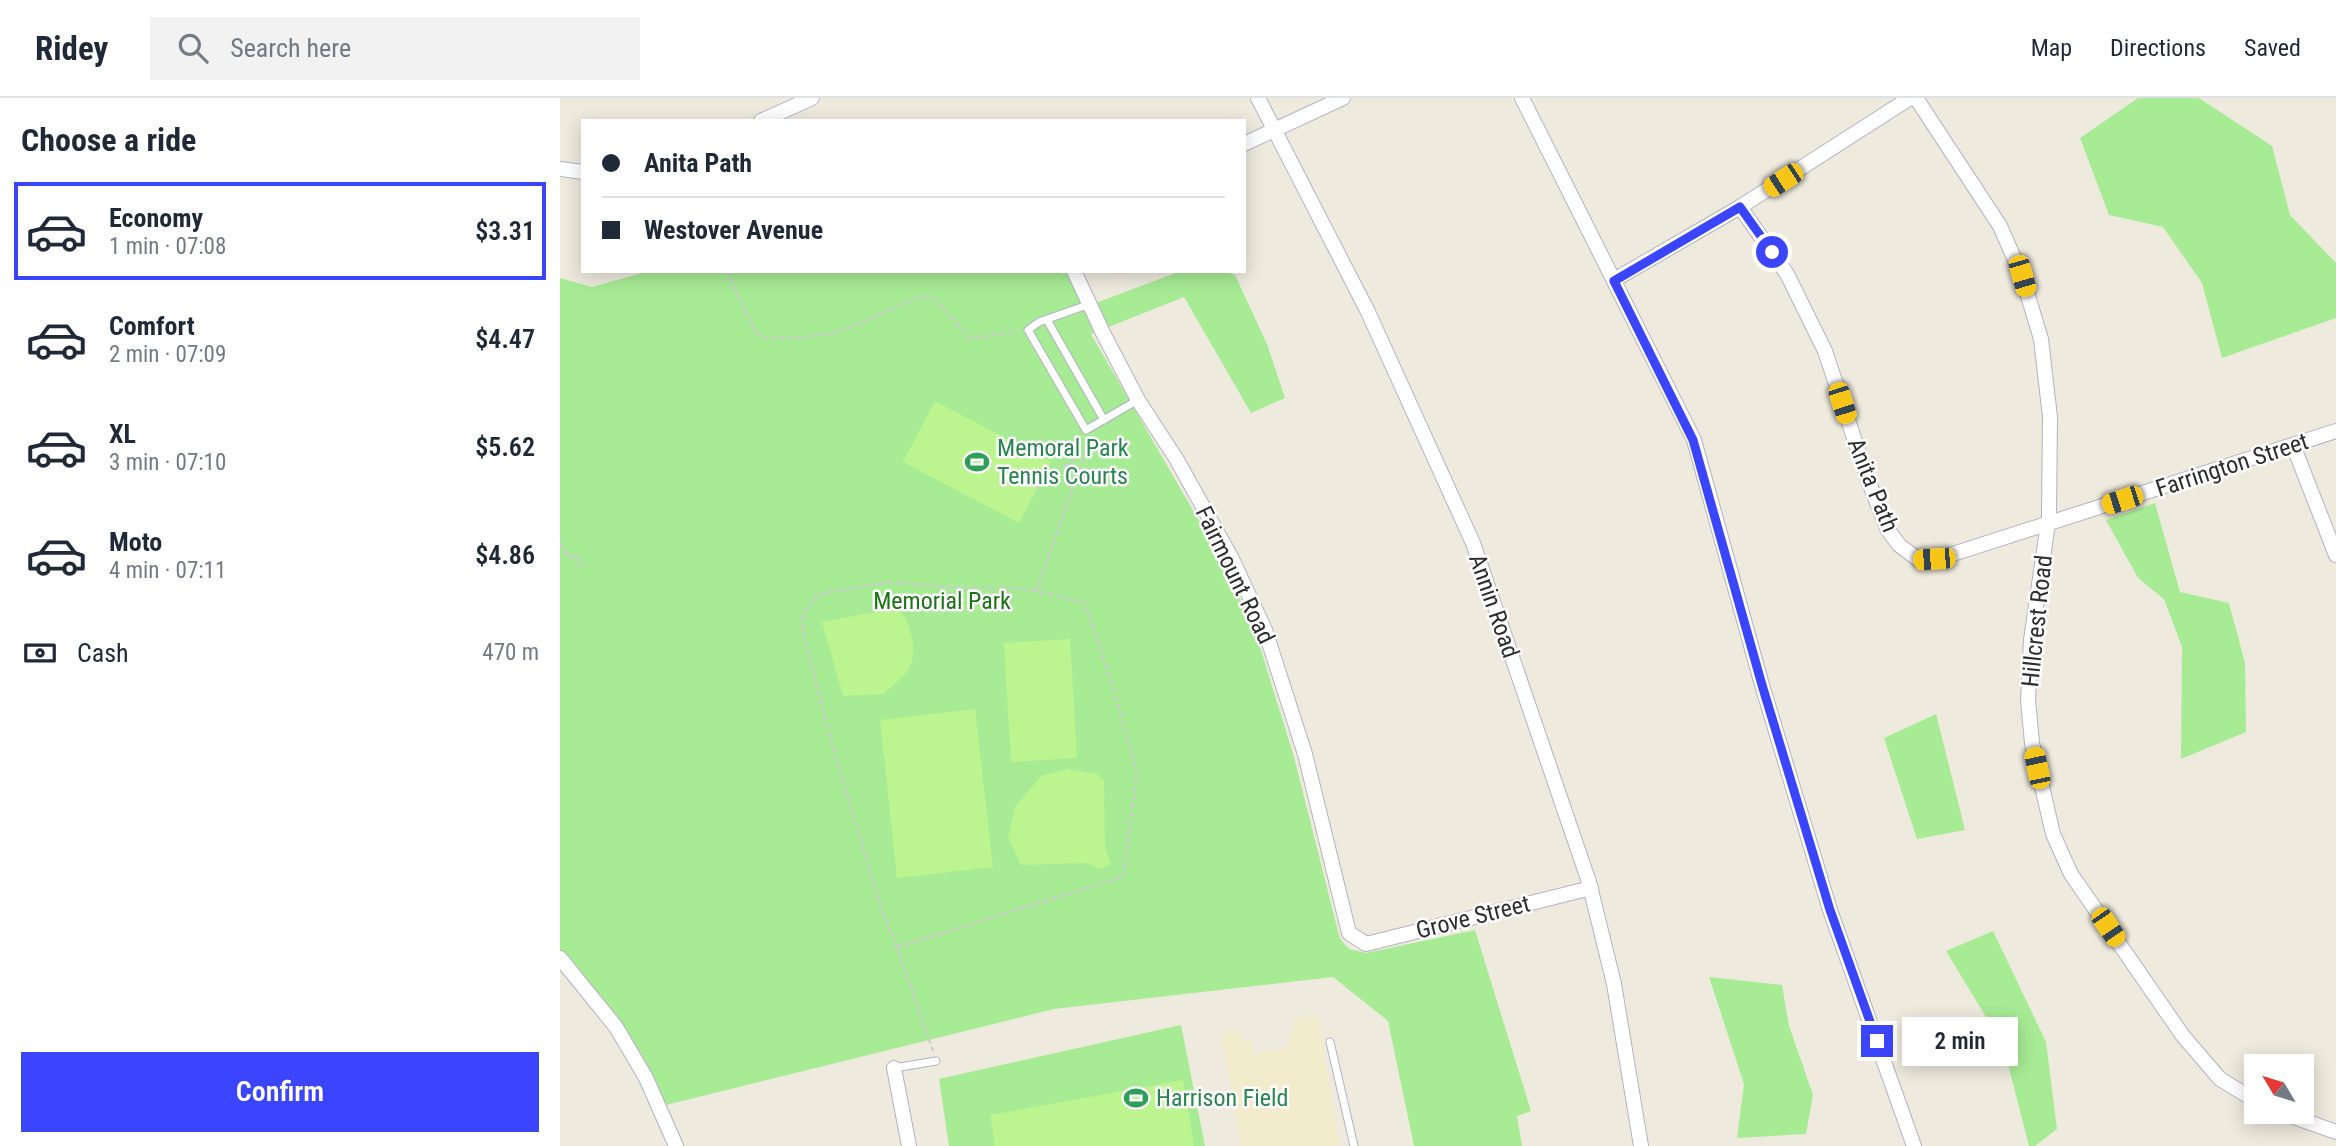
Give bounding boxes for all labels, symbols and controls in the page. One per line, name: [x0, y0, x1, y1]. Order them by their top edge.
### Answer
search box: [150, 17, 640, 80]
text: Ridey: [35, 29, 108, 68]
icon: search: [174, 29, 212, 67]
text: Search here: [230, 33, 351, 63]
text: Map: [2031, 34, 2072, 62]
text: Directions: [2110, 34, 2206, 62]
text: Saved: [2244, 34, 2301, 62]
text: Choose a ride: [21, 121, 196, 159]
text: Anita Path: [644, 148, 752, 178]
car: [1760, 160, 1807, 200]
icon: car: [25, 200, 88, 263]
text: Economy: [109, 203, 203, 233]
text: Westover Avenue: [644, 215, 823, 245]
text: $3.31: [475, 216, 535, 246]
text: 1 min · 07:08: [109, 233, 226, 260]
route start: [1756, 236, 1788, 268]
car: [2007, 253, 2038, 299]
icon: car: [25, 308, 88, 371]
text: Comfort: [109, 311, 195, 341]
text: $4.47: [475, 324, 535, 354]
text: 2 min · 07:09: [109, 341, 226, 368]
car: [1826, 380, 1859, 426]
icon: car: [25, 416, 88, 479]
text: XL: [109, 419, 136, 449]
street label: Farrington Street: [2152, 427, 2312, 503]
text: $5.62: [475, 432, 535, 462]
place label: Memoral Park Tennis Courts: [997, 434, 1129, 490]
street label: Anita Path: [1842, 434, 1904, 536]
sports icon: Memoral Park Tennis Courts: [963, 448, 991, 476]
text: 3 min · 07:10: [109, 449, 226, 476]
car: [2099, 484, 2146, 516]
street label: Fairmount Road: [1190, 502, 1280, 648]
icon: car: [25, 524, 88, 587]
text: Moto: [109, 527, 162, 557]
text: $4.86: [475, 540, 535, 570]
car: [1913, 547, 1956, 571]
street label: Annin Road: [1463, 550, 1525, 662]
street label: Hillcrest Road: [2016, 554, 2058, 688]
text: 4 min · 07:11: [109, 557, 226, 584]
park label: Memorial Park: [873, 587, 1011, 615]
icon: cash: [21, 634, 59, 672]
text: Cash: [77, 638, 129, 668]
text: 470 m: [482, 639, 539, 666]
car: [2023, 745, 2052, 791]
street label: Grove Street: [1413, 889, 1533, 945]
car: [2088, 904, 2129, 950]
callout: 2 min: [1902, 1016, 2017, 1066]
route end: [1861, 1025, 1893, 1057]
text: 2 min: [1935, 1028, 1985, 1055]
button: Confirm: [21, 1052, 539, 1132]
north arrow: [2244, 1054, 2314, 1124]
map controls: [2244, 1054, 2314, 1124]
sports icon: Harrison Field: [1122, 1084, 1150, 1112]
place label: Harrison Field: [1156, 1084, 1288, 1112]

